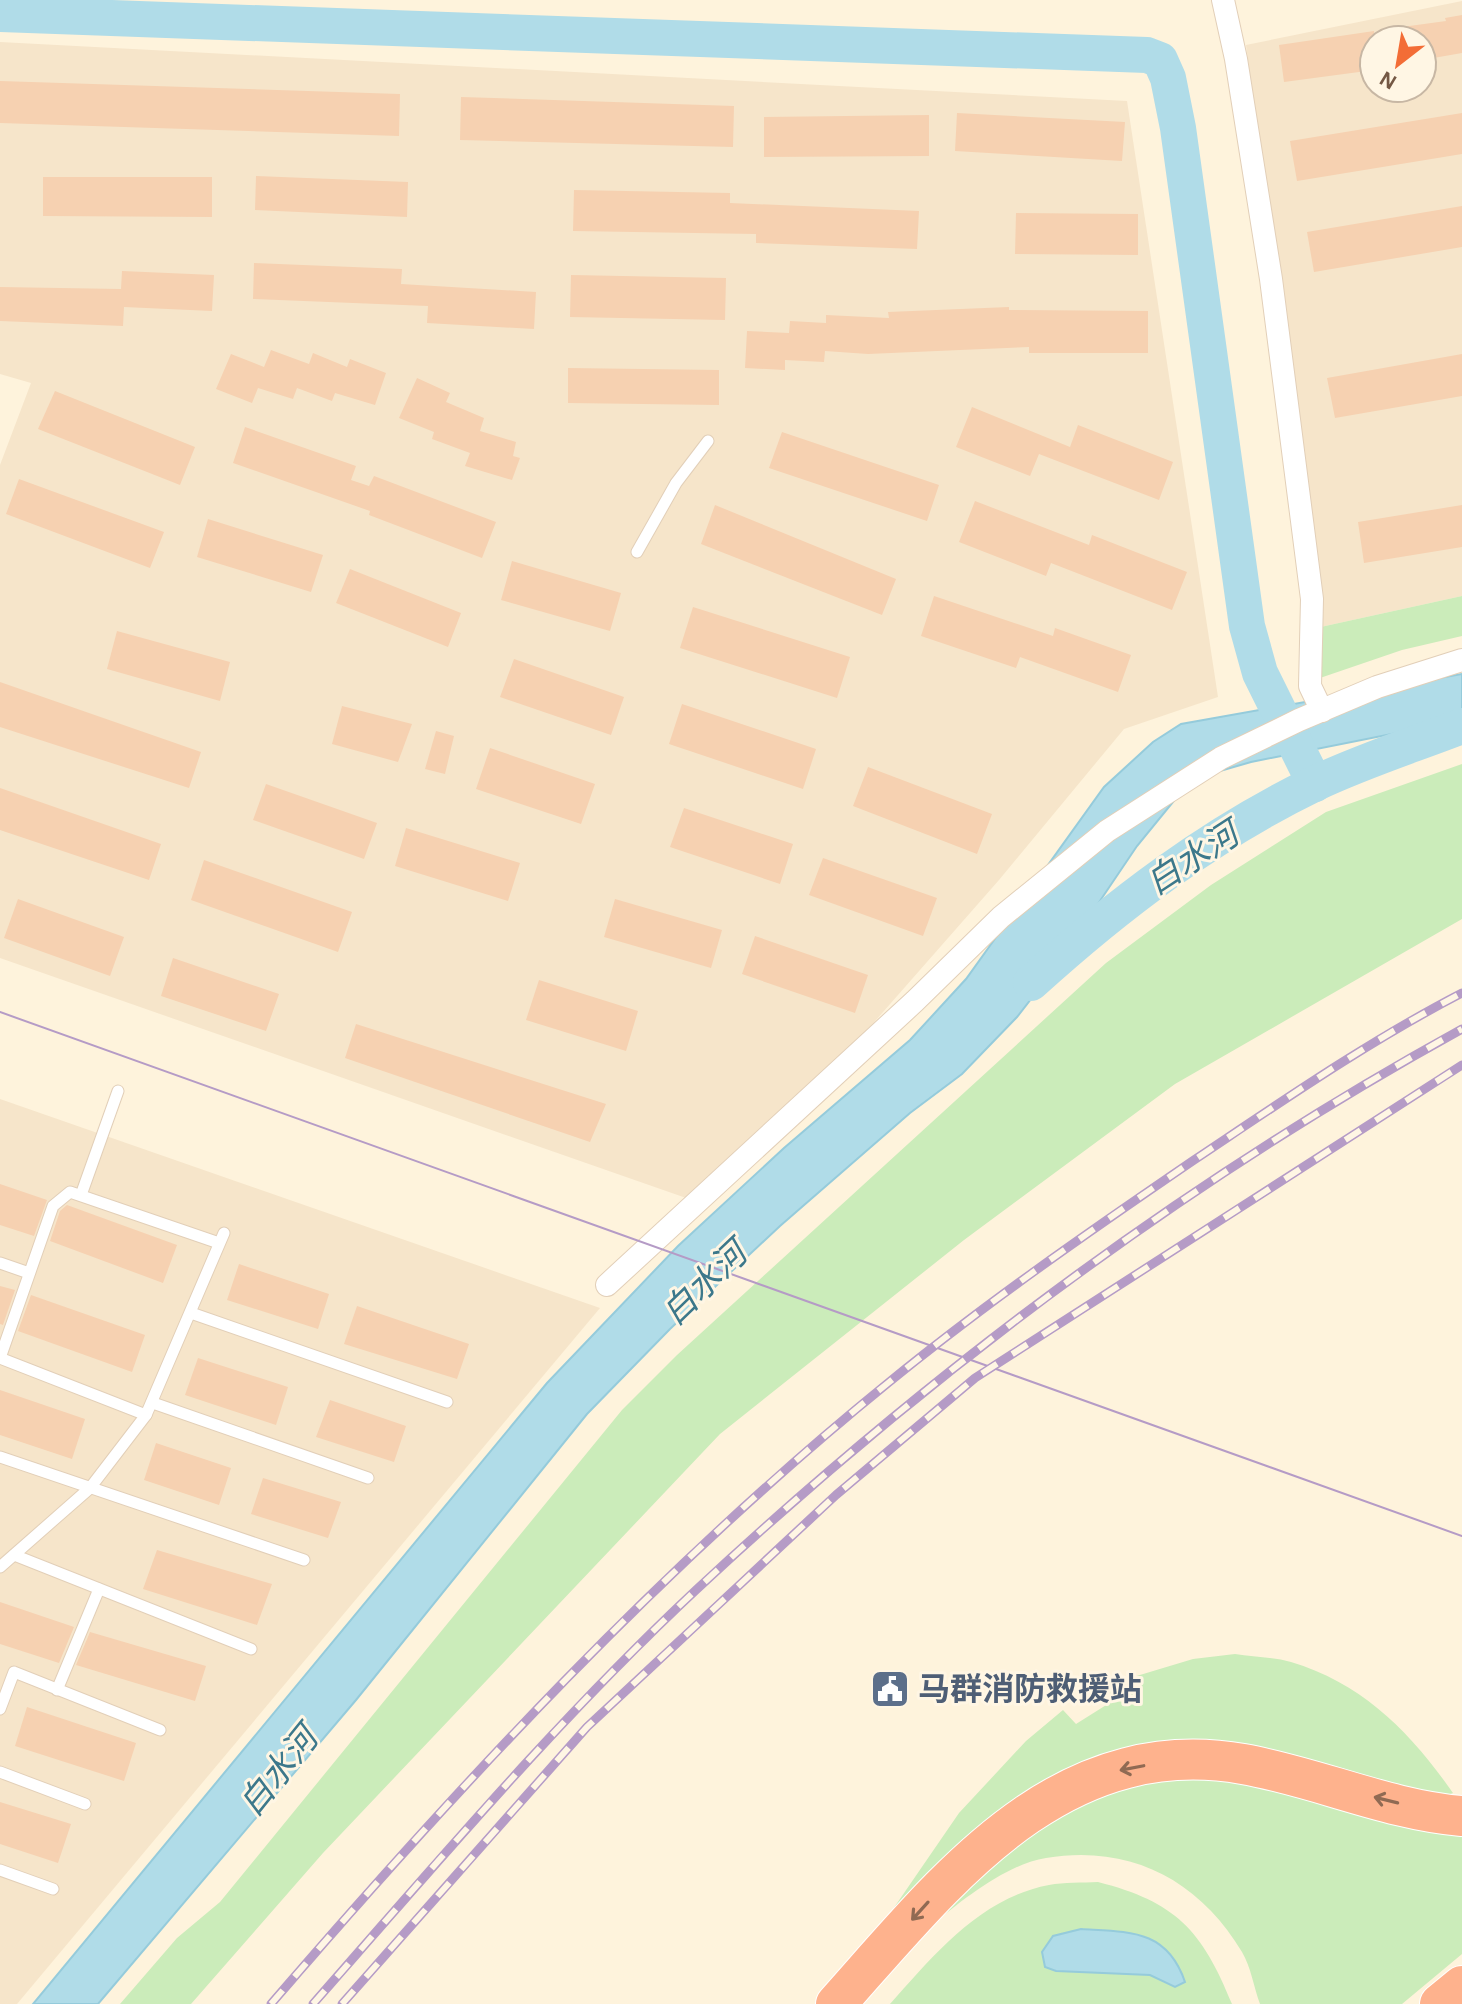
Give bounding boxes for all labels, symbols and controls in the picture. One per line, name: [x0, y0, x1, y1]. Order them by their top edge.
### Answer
north arrow: [1358, 24, 1438, 104]
text: N: [1376, 67, 1400, 94]
water label: 白水河: [1140, 813, 1250, 902]
water label: 白水河: [656, 1231, 758, 1332]
public building icon: 马群消防救援站: [869, 1668, 911, 1710]
place label: 马群消防救援站: [918, 1672, 1142, 1706]
water label: 白水河: [233, 1716, 329, 1823]
one-way arrow: [1119, 1761, 1145, 1776]
one-way arrow: [1373, 1791, 1399, 1806]
one-way arrow: [912, 1901, 930, 1921]

